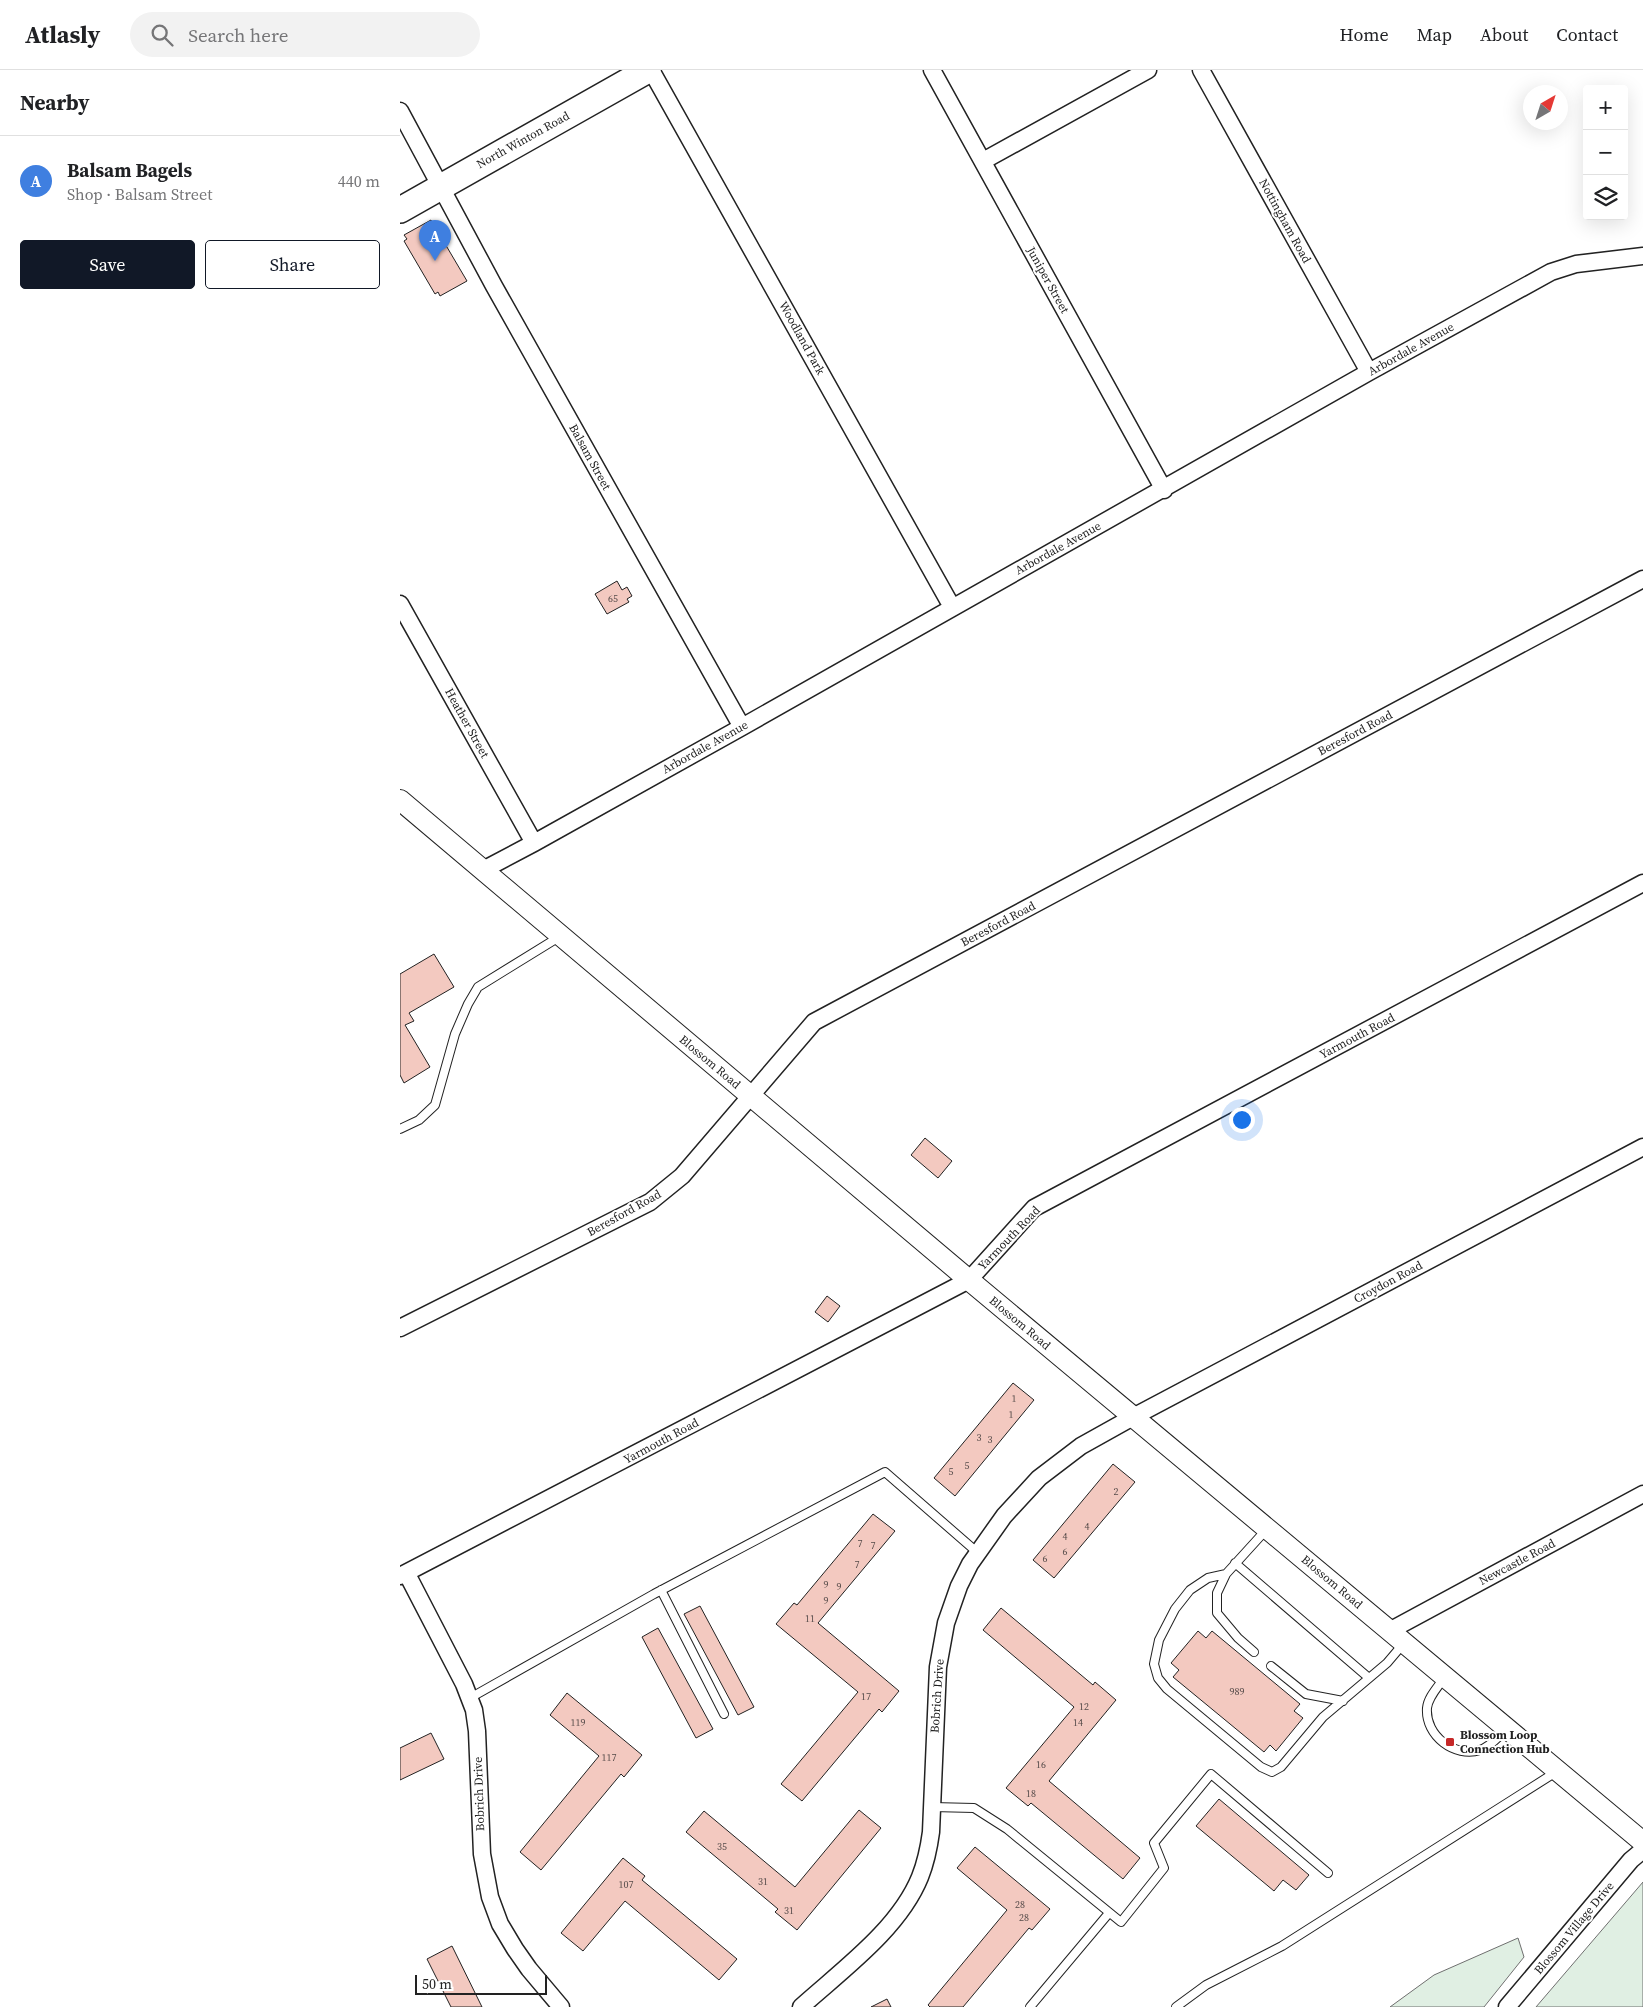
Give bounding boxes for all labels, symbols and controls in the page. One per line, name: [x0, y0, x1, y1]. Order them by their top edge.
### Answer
search box: [130, 12, 480, 57]
text: Atlasly: [25, 18, 100, 51]
icon: search: [148, 21, 176, 49]
text: Search here: [188, 22, 288, 48]
text: Home: [1340, 22, 1389, 47]
text: Map: [1417, 22, 1452, 47]
text: About: [1480, 22, 1528, 47]
text: Contact: [1556, 22, 1618, 47]
north arrow: [1523, 85, 1568, 130]
map controls: [1583, 85, 1628, 220]
button: +: [1583, 85, 1628, 130]
text: Nearby: [20, 88, 90, 117]
street label: North Winton Road: [474, 108, 573, 172]
button: −: [1583, 130, 1628, 175]
text: Balsam Bagels: [67, 157, 192, 183]
text: A: [31, 170, 41, 192]
text: 440 m: [338, 170, 380, 192]
button: layers: [1583, 175, 1628, 220]
street label: Nottingham Road: [1255, 176, 1315, 266]
text: Shop · Balsam Street: [67, 183, 212, 205]
pin: A: [419, 220, 451, 261]
button: Save: [20, 240, 195, 289]
button: Share: [205, 240, 380, 289]
street label: Juniper Street: [1023, 243, 1073, 316]
street label: Woodland Park: [775, 298, 829, 378]
street label: Arbordale Avenue: [1365, 319, 1457, 379]
street label: Balsam Street: [565, 421, 615, 493]
street label: Arbordale Avenue: [1012, 518, 1104, 578]
house number: 65: [608, 592, 618, 605]
street label: Heather Street: [441, 685, 493, 761]
street label: Beresford Road: [1315, 707, 1395, 759]
street label: Arbordale Avenue: [659, 717, 751, 777]
street label: Beresford Road: [958, 898, 1038, 950]
street label: Yarmouth Road: [1317, 1009, 1398, 1063]
street label: Blossom Road: [676, 1032, 744, 1092]
your location: [1229, 1107, 1255, 1133]
street label: Beresford Road: [584, 1186, 664, 1240]
street label: Yarmouth Road: [974, 1202, 1044, 1273]
street label: Croydon Road: [1351, 1257, 1425, 1307]
street label: Blossom Road: [986, 1293, 1054, 1353]
house number: 1: [1012, 1392, 1017, 1405]
house number: 1: [1009, 1408, 1014, 1421]
street label: Yarmouth Road: [621, 1414, 702, 1468]
house number: 3: [977, 1431, 982, 1444]
house number: 3: [988, 1433, 993, 1446]
house number: 5: [965, 1459, 970, 1472]
house number: 5: [949, 1465, 954, 1478]
house number: 2: [1114, 1485, 1119, 1498]
house number: 4: [1085, 1520, 1090, 1533]
house number: 4: [1063, 1530, 1068, 1543]
street label: Newcastle Road: [1476, 1535, 1558, 1589]
house number: 7: [858, 1537, 863, 1550]
house number: 7: [871, 1539, 876, 1552]
house number: 6: [1063, 1545, 1068, 1558]
house number: 6: [1043, 1552, 1048, 1565]
street label: Blossom Road: [1298, 1552, 1366, 1612]
house number: 7: [855, 1558, 860, 1571]
house number: 9: [824, 1578, 829, 1591]
house number: 9: [837, 1580, 842, 1593]
house number: 9: [824, 1594, 829, 1607]
house number: 11: [805, 1612, 815, 1625]
street label: Bobrich Drive: [926, 1658, 948, 1734]
house number: 989: [1230, 1685, 1245, 1698]
house number: 17: [861, 1690, 871, 1703]
house number: 12: [1079, 1700, 1089, 1713]
house number: 119: [571, 1716, 586, 1729]
house number: 14: [1073, 1716, 1083, 1729]
place label: Blossom Loop Connection Hub: [1460, 1727, 1550, 1757]
marker: Blossom Loop Connection Hub: [1444, 1736, 1456, 1748]
house number: 117: [602, 1751, 617, 1764]
street label: Bobrich Drive: [470, 1757, 488, 1831]
house number: 16: [1036, 1758, 1046, 1771]
house number: 18: [1026, 1787, 1036, 1800]
house number: 35: [717, 1840, 727, 1853]
house number: 31: [758, 1875, 768, 1888]
house number: 107: [619, 1878, 634, 1891]
street label: Blossom Village Drive: [1531, 1878, 1617, 1978]
house number: 28: [1015, 1898, 1025, 1911]
house number: 31: [784, 1904, 794, 1917]
house number: 28: [1019, 1911, 1029, 1924]
scale bar: [415, 1972, 548, 1995]
text: 50 m: [422, 1974, 452, 1994]

